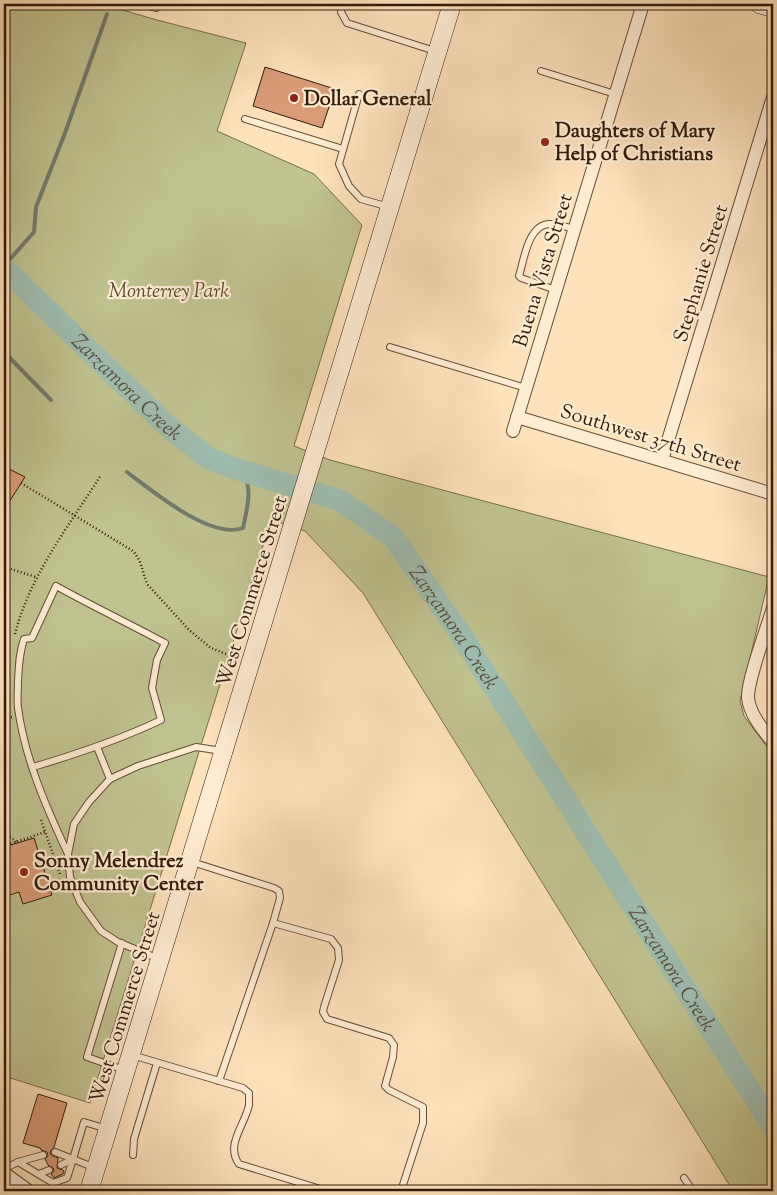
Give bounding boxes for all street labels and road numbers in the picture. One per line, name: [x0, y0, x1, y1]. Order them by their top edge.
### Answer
street label: Buena Vista Street: [507, 190, 582, 351]
street label: Stephanie Street: [668, 201, 737, 346]
street label: Southwest 37th Street: [556, 398, 745, 481]
street label: West Commerce Street: [210, 492, 296, 691]
street label: West Commerce Street: [83, 908, 169, 1107]

